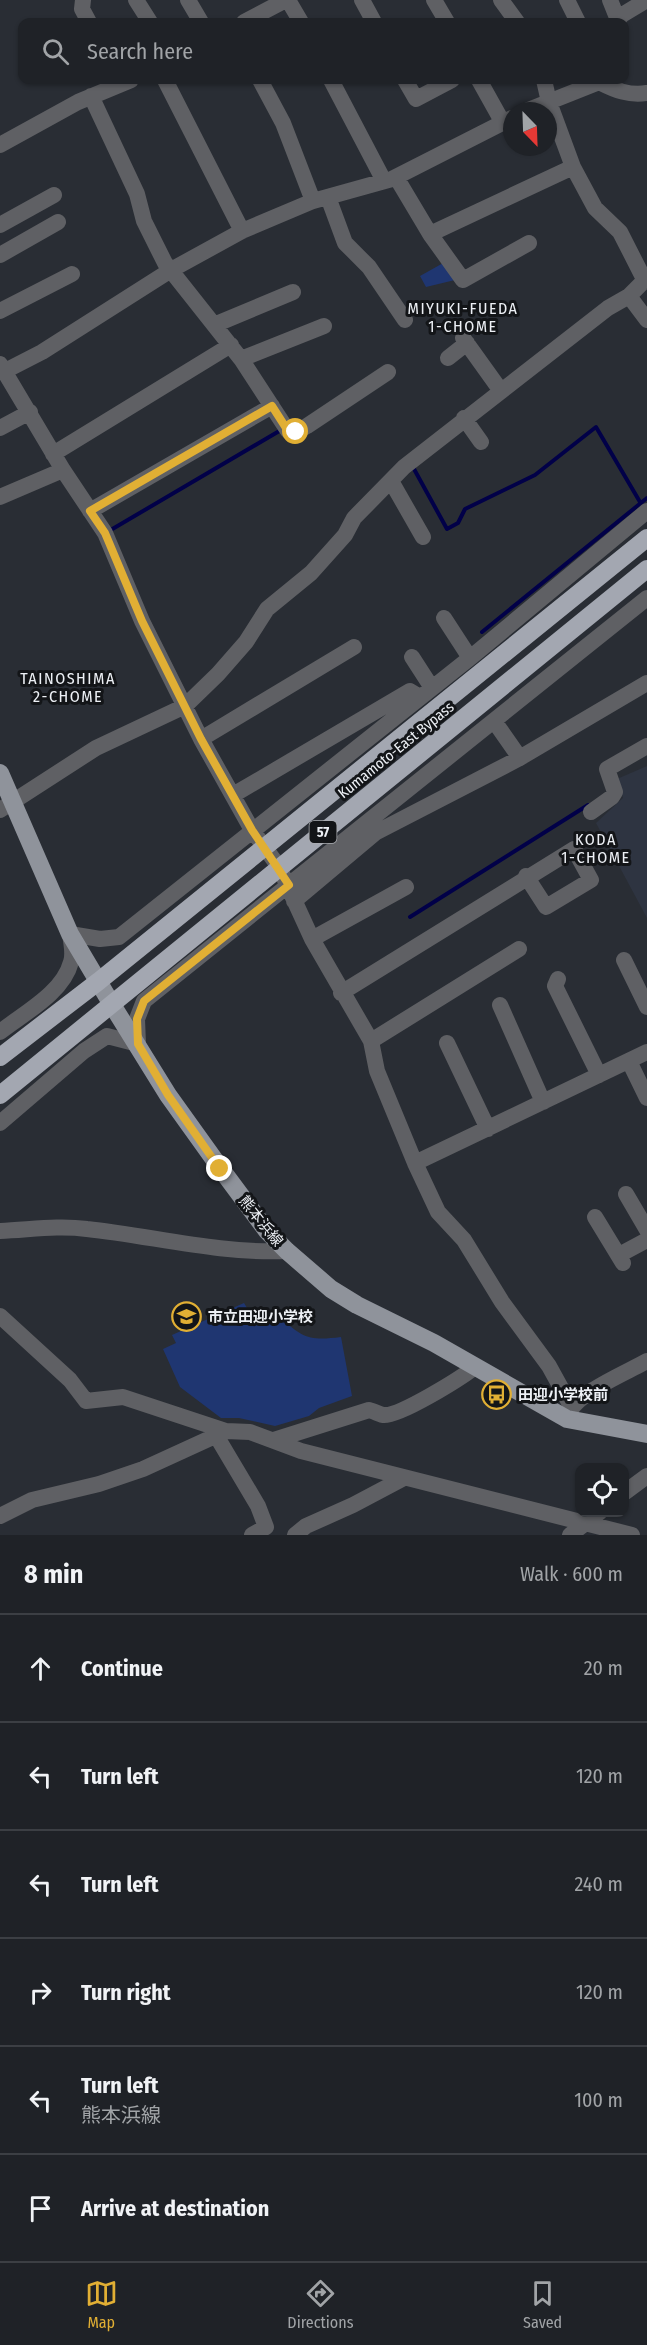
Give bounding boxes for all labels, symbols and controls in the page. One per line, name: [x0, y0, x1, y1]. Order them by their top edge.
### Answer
search box: [18, 18, 629, 84]
icon: search: [39, 35, 72, 68]
text: Search here: [87, 38, 193, 65]
north arrow: [503, 102, 557, 156]
district label: MIYUKI-FUEDA 1-CHOME: [408, 299, 518, 336]
route start: [282, 418, 308, 444]
district label: TAINOSHIMA 2-CHOME: [20, 669, 116, 706]
street label: Kumamoto-East Bypass: [335, 698, 457, 802]
road number: 57: [310, 821, 336, 843]
district label: KODA 1-CHOME: [561, 830, 631, 867]
route end: [206, 1155, 232, 1181]
street label: 熊本浜線: [235, 1192, 287, 1250]
school or university icon: 市立田迎小学校: [171, 1301, 203, 1333]
place label: 市立田迎小学校: [208, 1308, 313, 1326]
bus stop icon: 田迎小学校前: [481, 1379, 513, 1411]
place label: 田迎小学校前: [518, 1386, 608, 1404]
map controls: [575, 1463, 629, 1517]
button: locate: [575, 1463, 629, 1517]
text: 8 min: [24, 1559, 83, 1590]
text: Walk · 600 m: [520, 1562, 623, 1586]
icon: ahead: [24, 1652, 57, 1685]
text: Continue: [81, 1655, 163, 1682]
text: 20 m: [584, 1656, 623, 1680]
icon: left: [24, 1760, 57, 1793]
text: Turn left: [81, 1763, 159, 1790]
text: 120 m: [576, 1764, 623, 1788]
icon: left: [24, 1868, 57, 1901]
text: Turn left: [81, 1871, 159, 1898]
text: 240 m: [574, 1872, 623, 1896]
icon: right: [24, 1976, 57, 2009]
text: Turn right: [81, 1979, 170, 2006]
text: 120 m: [576, 1980, 623, 2004]
text: Turn left: [81, 2072, 159, 2099]
icon: left: [24, 2084, 57, 2117]
text: 100 m: [574, 2088, 623, 2112]
text: 熊本浜線: [81, 2103, 161, 2127]
icon: arrive: [24, 2192, 57, 2225]
text: Arrive at destination: [81, 2195, 269, 2222]
tab: Map: [85, 2277, 118, 2332]
tab: Directions: [287, 2277, 354, 2332]
tab: Saved: [523, 2277, 562, 2332]

